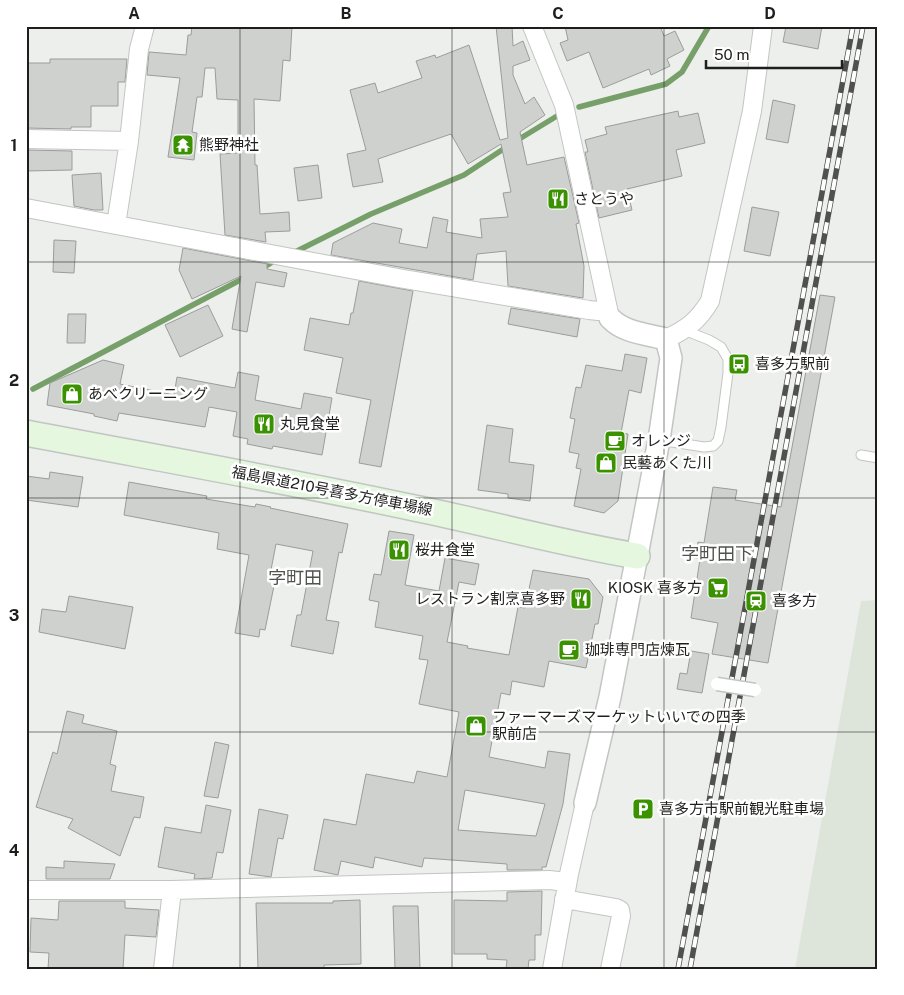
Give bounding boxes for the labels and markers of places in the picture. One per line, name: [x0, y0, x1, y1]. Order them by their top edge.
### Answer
temple icon: 熊野神社: [171, 133, 195, 157]
place label: 熊野神社: [199, 136, 259, 153]
restaurant icon: さとうや: [546, 187, 570, 211]
place label: さとうや: [574, 190, 634, 207]
bus stop icon: 喜多方駅前: [727, 352, 751, 376]
place label: 喜多方駅前: [755, 355, 830, 372]
shop icon: あべクリーニング: [60, 382, 84, 406]
place label: あべクリーニング: [88, 385, 208, 402]
restaurant icon: 丸見食堂: [252, 412, 276, 436]
place label: 丸見食堂: [280, 415, 340, 432]
cafe icon: オレンジ: [603, 429, 627, 453]
place label: オレンジ: [631, 432, 691, 449]
shop icon: 民藝あくた川: [594, 451, 618, 475]
place label: 民藝あくた川: [622, 454, 712, 471]
restaurant icon: 桜井食堂: [387, 538, 411, 562]
place label: 桜井食堂: [415, 541, 475, 558]
supermarket icon: KIOSK 喜多方: [706, 576, 730, 600]
place label: KIOSK 喜多方: [608, 579, 702, 596]
restaurant icon: レストラン割烹喜多野: [569, 587, 593, 611]
station icon: 喜多方: [744, 589, 768, 613]
place label: レストラン割烹喜多野: [415, 590, 565, 607]
place label: 喜多方: [772, 592, 817, 609]
cafe icon: 珈琲専門店煉瓦: [557, 638, 581, 662]
place label: 珈琲専門店煉瓦: [585, 641, 690, 658]
place label: ファーマーズマーケットいいでの四季 駅前店: [492, 708, 746, 742]
shop icon: ファーマーズマーケットいいでの四季 駅前店: [464, 714, 488, 738]
parking icon: 喜多方市駅前観光駐車場: [631, 797, 655, 821]
place label: 喜多方市駅前観光駐車場: [659, 800, 824, 817]

